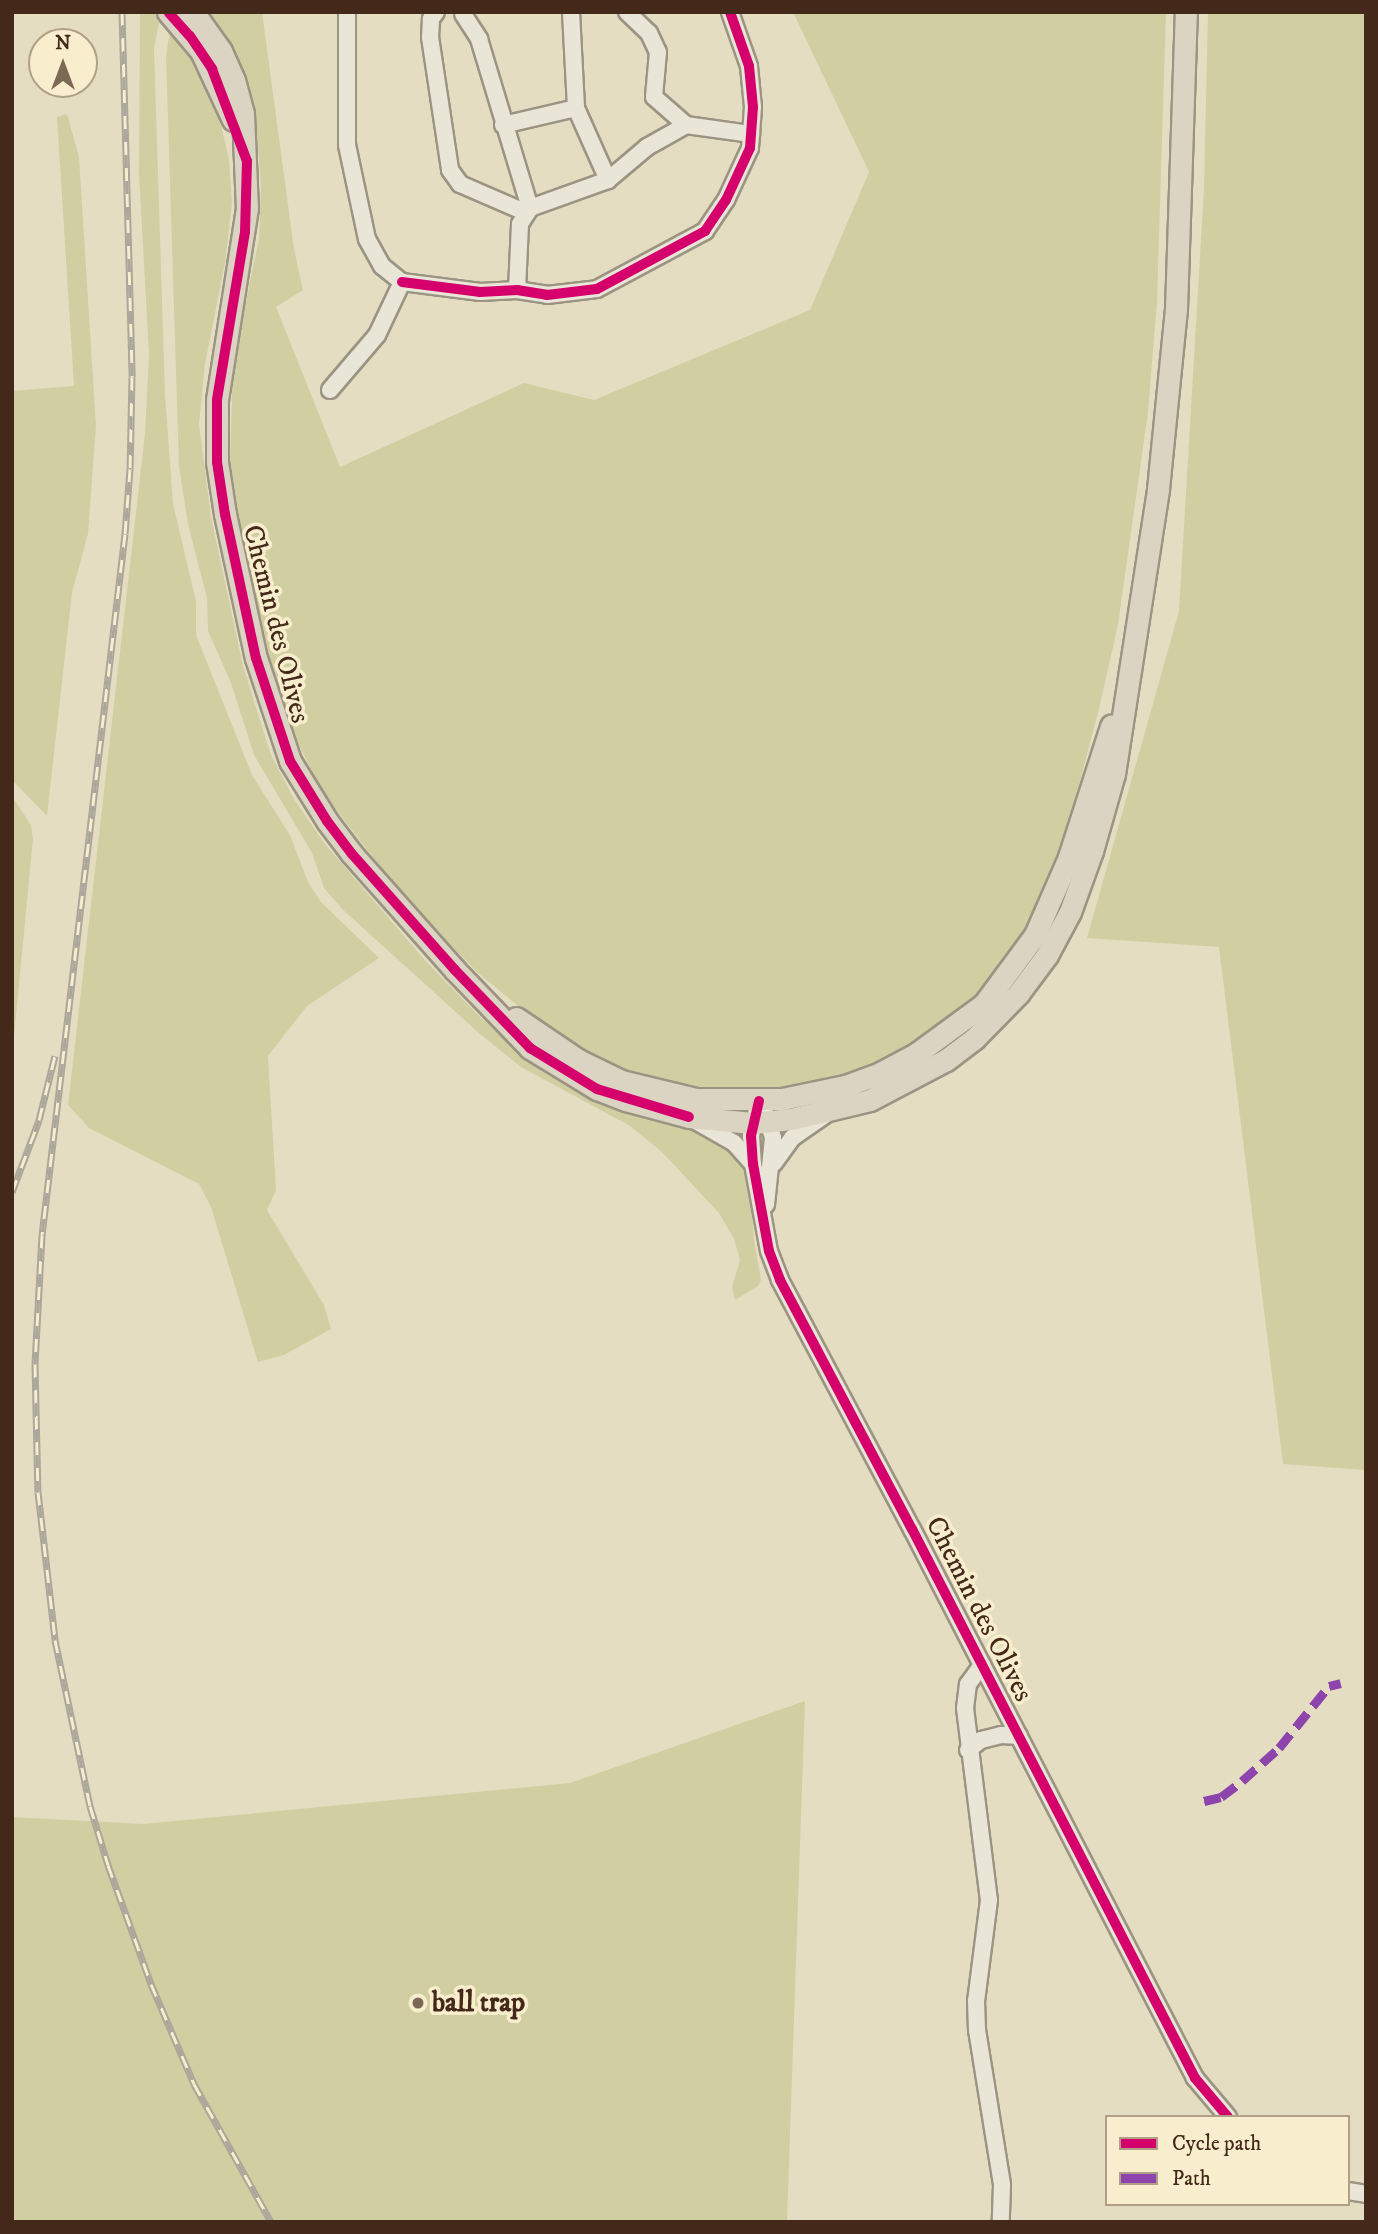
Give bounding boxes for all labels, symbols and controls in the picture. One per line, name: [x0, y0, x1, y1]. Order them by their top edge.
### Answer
north arrow: [28, 28, 98, 98]
text: N: [55, 32, 71, 55]
street label: Chemin des Olives: [235, 521, 317, 727]
street label: Chemin des Olives: [918, 1511, 1040, 1707]
place label: ball trap: [432, 1986, 525, 2020]
marker: ball trap: [410, 1995, 426, 2011]
legend: [1105, 2115, 1350, 2206]
text: Cycle path: [1172, 2131, 1261, 2157]
text: Path: [1172, 2166, 1211, 2192]

